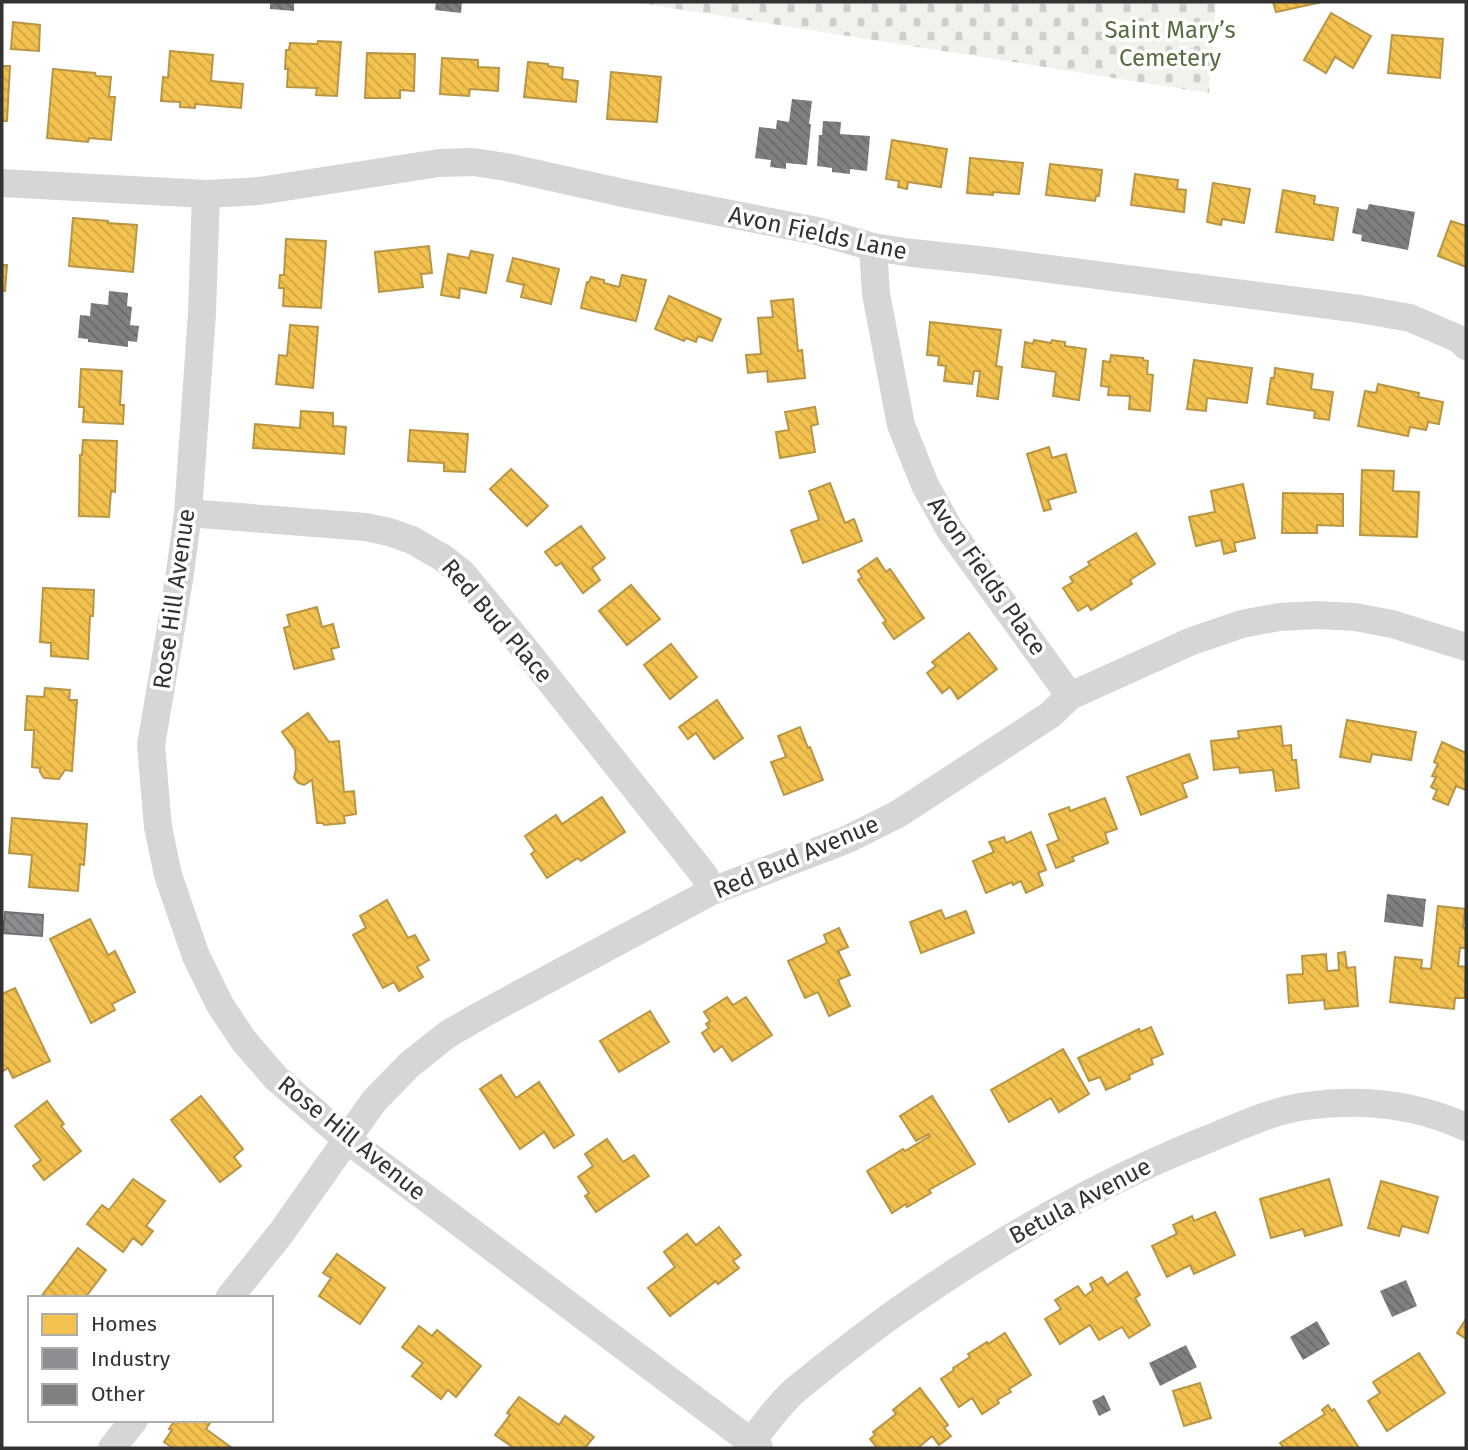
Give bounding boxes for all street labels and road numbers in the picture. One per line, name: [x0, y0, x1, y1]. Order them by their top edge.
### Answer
street label: Avon Fields Lane: [726, 200, 910, 266]
street label: Avon Fields Place: [922, 491, 1052, 661]
street label: Rose Hill Avenue: [147, 507, 201, 691]
street label: Red Bud Place: [436, 553, 558, 689]
street label: Red Bud Avenue: [709, 810, 883, 904]
street label: Rose Hill Avenue: [272, 1070, 432, 1206]
street label: Betula Avenue: [1004, 1152, 1156, 1250]

